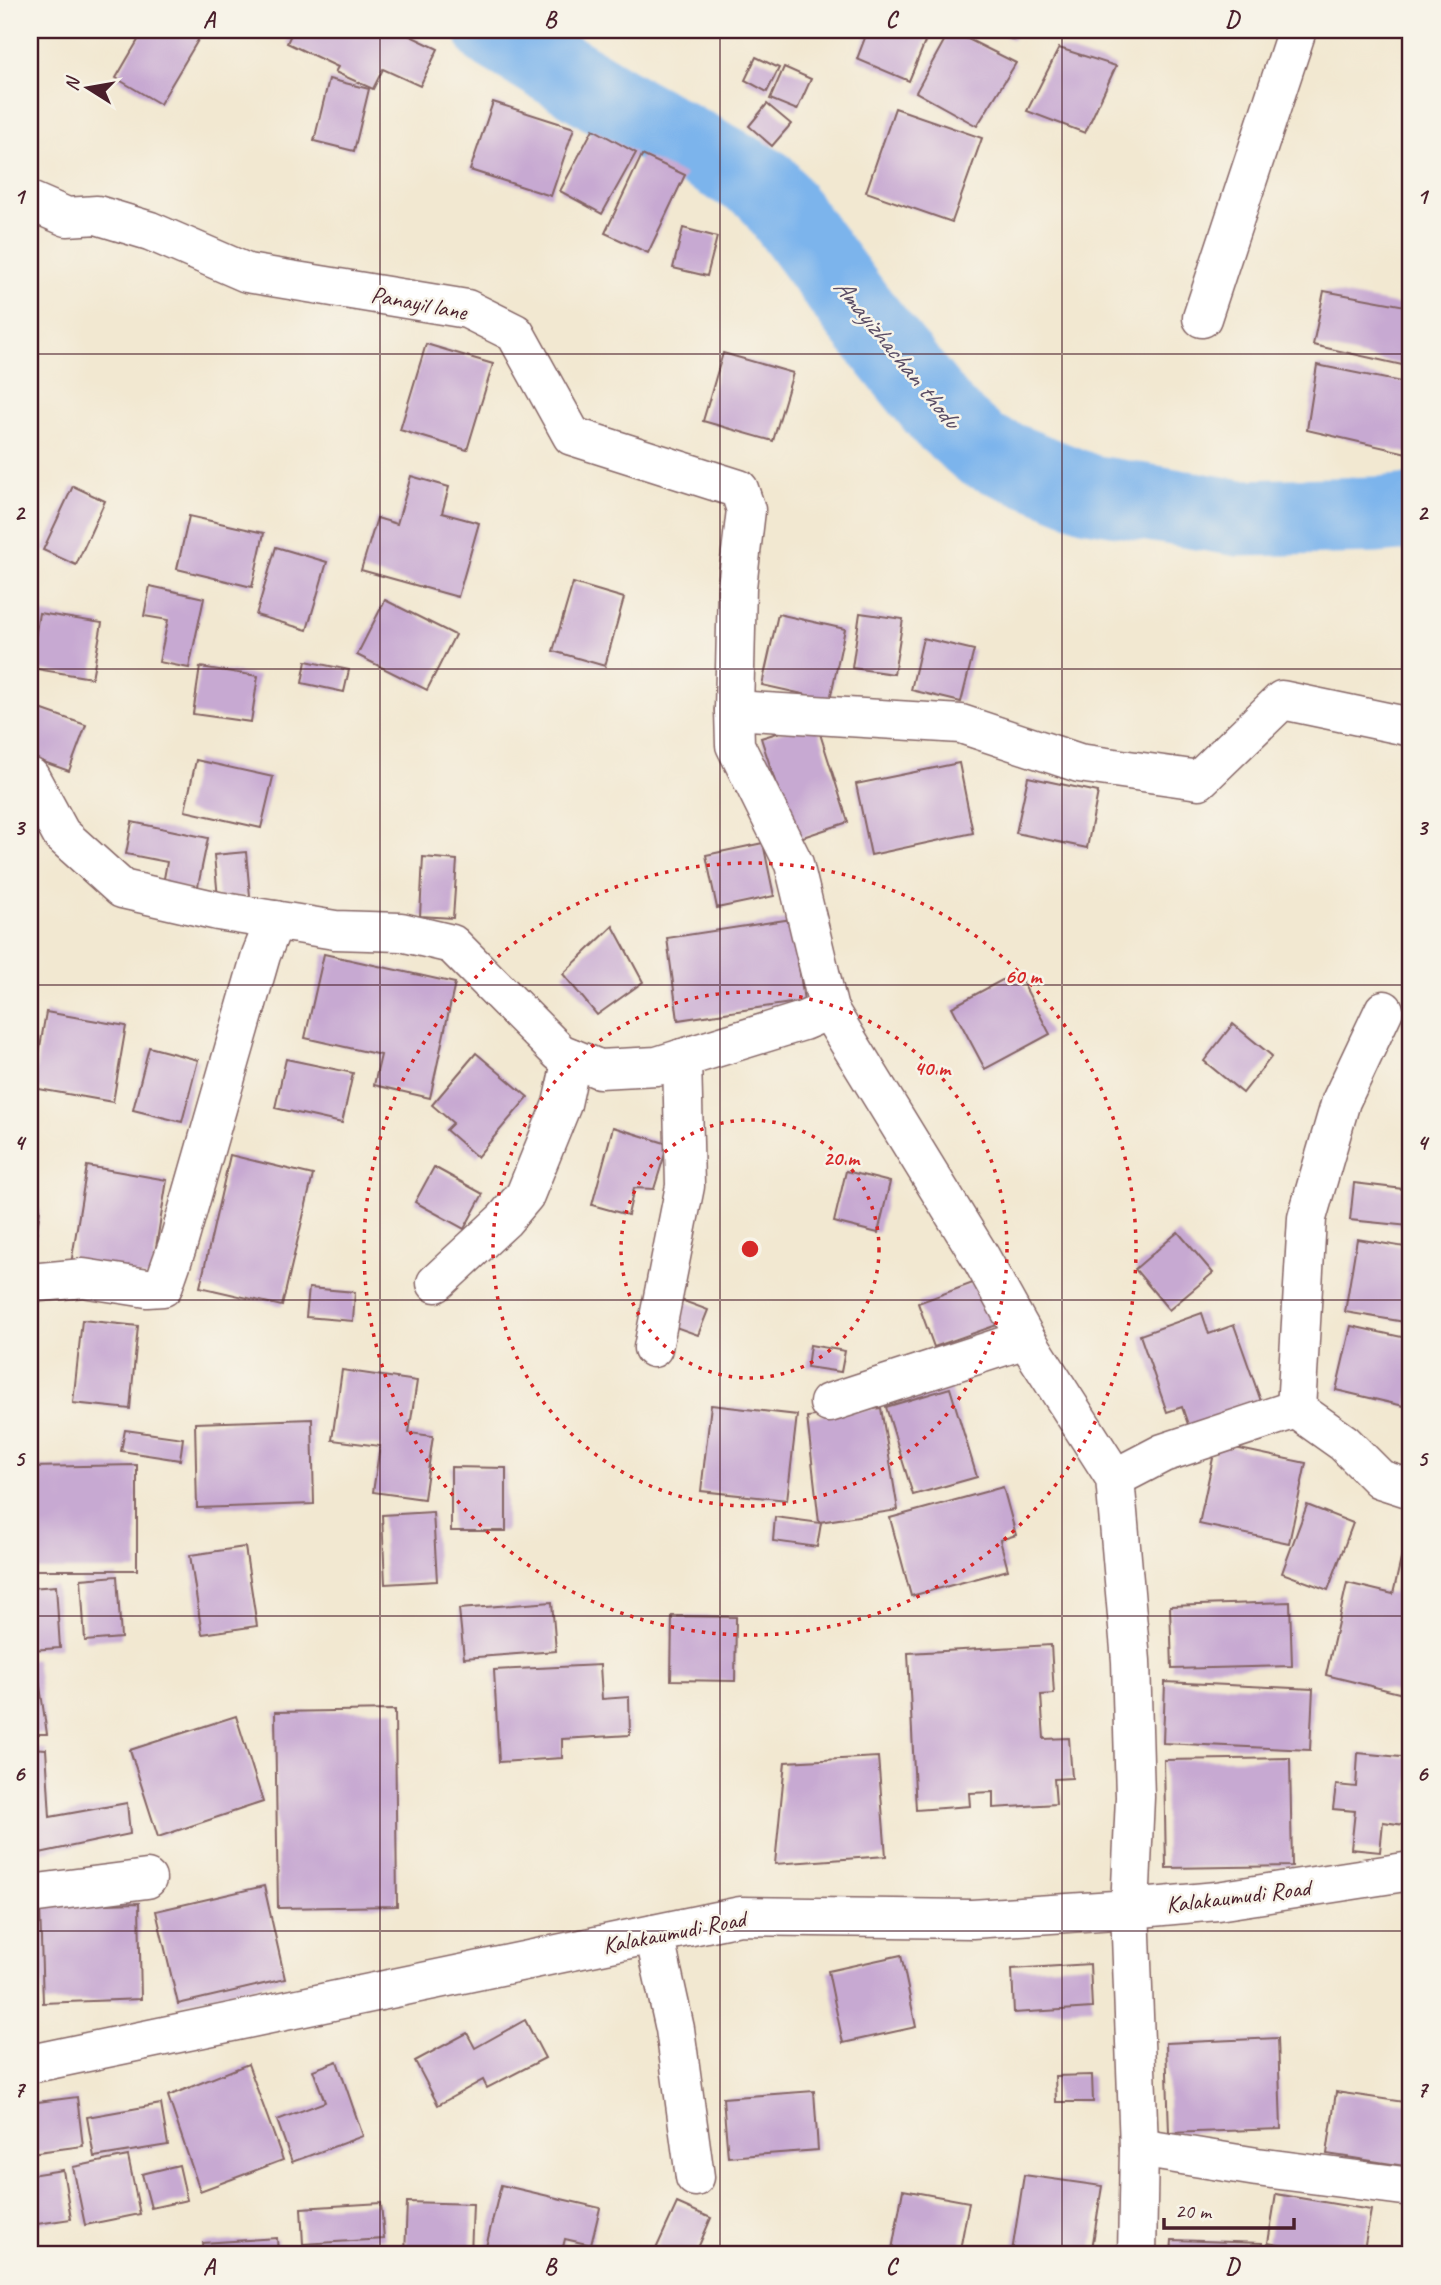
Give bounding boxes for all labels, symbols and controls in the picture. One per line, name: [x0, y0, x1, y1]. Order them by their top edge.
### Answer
text: A: [203, 5, 217, 34]
text: B: [544, 5, 558, 34]
text: C: [886, 5, 900, 34]
text: D: [1225, 5, 1241, 34]
north arrow: [52, 52, 122, 122]
text: N: [59, 74, 86, 93]
text: 1: [14, 182, 27, 211]
text: 1: [1417, 182, 1430, 211]
water label: Amayizhachan thodu: [826, 271, 970, 437]
street label: Panayil lane: [369, 279, 472, 327]
text: 2: [14, 498, 27, 527]
text: 2: [1417, 498, 1430, 527]
text: 3: [14, 813, 27, 842]
text: 3: [1417, 813, 1430, 842]
text: 60 m: [1005, 963, 1043, 989]
text: 40 m: [914, 1055, 952, 1081]
text: 4: [14, 1128, 27, 1157]
text: 4: [1417, 1128, 1430, 1157]
text: 20 m: [823, 1145, 861, 1171]
centre of rings: [738, 1237, 762, 1261]
text: 5: [14, 1444, 26, 1473]
text: 5: [1417, 1444, 1429, 1473]
text: 6: [14, 1759, 27, 1788]
text: 6: [1417, 1759, 1430, 1788]
street label: Kalakaumudi Road: [1164, 1872, 1315, 1920]
street label: Kalakaumudi Road: [600, 1903, 751, 1961]
text: 7: [14, 2075, 27, 2104]
text: 7: [1417, 2075, 1430, 2104]
scale bar: [1164, 2187, 1294, 2231]
text: 20 m: [1175, 2198, 1213, 2224]
text: A: [203, 2252, 217, 2281]
text: B: [544, 2252, 558, 2281]
text: C: [886, 2252, 900, 2281]
text: D: [1225, 2252, 1241, 2281]

